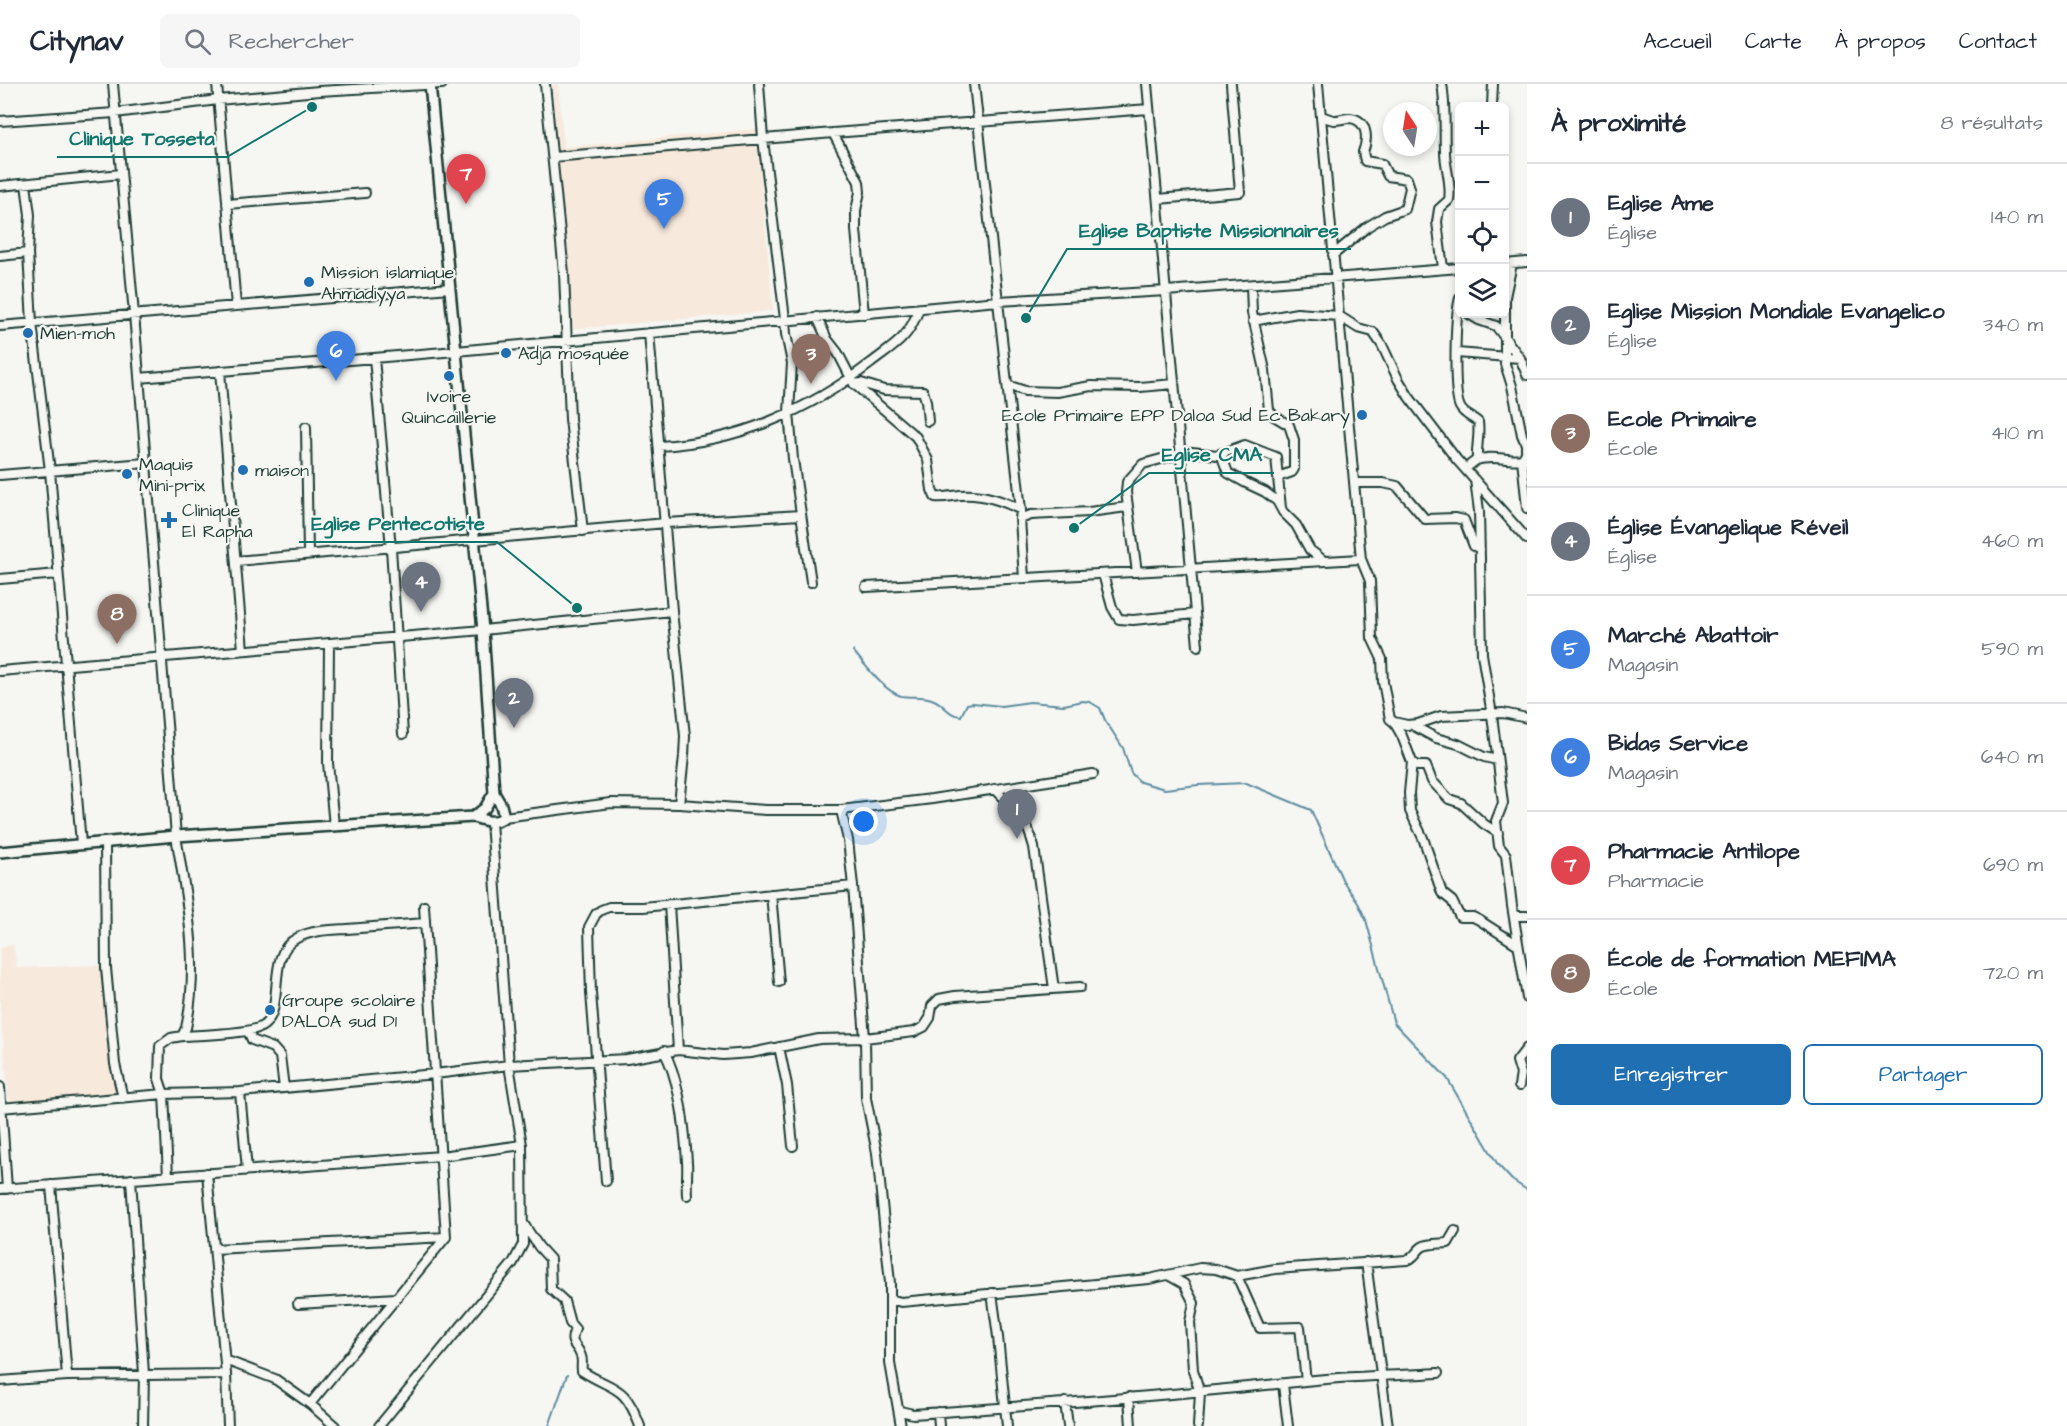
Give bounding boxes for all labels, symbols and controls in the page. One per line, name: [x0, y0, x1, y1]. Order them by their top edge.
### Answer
search box: [160, 14, 580, 68]
text: Citynav: [30, 22, 124, 61]
icon: search: [181, 25, 214, 58]
text: Rechercher: [229, 26, 354, 57]
text: Accueil: [1643, 27, 1712, 56]
text: Carte: [1745, 27, 1802, 56]
text: À propos: [1835, 27, 1926, 56]
text: Contact: [1959, 27, 2037, 56]
north arrow: [1383, 102, 1437, 156]
map controls: [1455, 102, 1509, 318]
button: +: [1455, 102, 1509, 156]
text: À proximité: [1551, 105, 1686, 141]
text: 8 résultats: [1940, 109, 2043, 137]
callout: Clinique Tosseta: [57, 119, 227, 157]
text: Clinique Tosseta: [69, 125, 216, 153]
pin: 7: [446, 154, 486, 204]
button: −: [1455, 156, 1509, 210]
pin: 5: [644, 180, 684, 229]
text: Eglise Ame: [1608, 188, 1714, 219]
text: 1: [1569, 203, 1572, 231]
text: 140 m: [1991, 203, 2043, 231]
button: locate: [1455, 210, 1509, 264]
callout: Eglise Baptiste Missionnaires: [1067, 211, 1351, 249]
text: Eglise Baptiste Missionnaires: [1079, 217, 1339, 246]
text: Église: [1608, 219, 1657, 247]
place label: Mission islamique Ahmadiyya: [321, 260, 455, 307]
button: layers: [1455, 264, 1509, 318]
marker: Mission islamique Ahmadiyya: [302, 275, 316, 289]
text: Eglise Mission Mondiale Evangelico: [1608, 296, 1945, 327]
text: 2: [1565, 311, 1576, 339]
text: 340 m: [1983, 311, 2043, 339]
place label: Mien-moh: [40, 321, 115, 346]
marker: Mien-moh: [21, 326, 35, 340]
text: Église: [1608, 327, 1657, 355]
pin: 6: [316, 332, 356, 381]
pin: 3: [792, 334, 830, 384]
place label: Adja mosquée: [518, 341, 630, 366]
marker: Adja mosquée: [499, 346, 513, 360]
marker: Ivoire Quincaillerie: [442, 369, 456, 383]
place label: Ivoire Quincaillerie: [402, 384, 497, 430]
place label: Ecole Primaire EPP Daloa Sud Ec Bakary: [1002, 403, 1350, 429]
text: Ecole Primaire: [1608, 404, 1757, 435]
marker: Ecole Primaire EPP Daloa Sud Ec Bakary: [1355, 408, 1369, 422]
text: 3: [1565, 419, 1576, 447]
text: 410 m: [1991, 419, 2043, 447]
callout: Eglise CMA: [1149, 435, 1274, 473]
text: École: [1608, 435, 1658, 463]
text: Eglise CMA: [1162, 441, 1263, 470]
place label: Maquis Mini-prix: [139, 452, 206, 498]
place label: maison: [255, 458, 309, 483]
marker: maison: [236, 463, 250, 477]
marker: Maquis Mini-prix: [120, 467, 134, 481]
place label: Clinique El Rapha: [182, 498, 253, 544]
callout: Eglise Pentecotiste: [299, 504, 497, 542]
text: Eglise Pentecotiste: [311, 510, 485, 539]
marker: Clinique El Rapha: [160, 511, 178, 529]
text: Église Évangelique Réveil: [1608, 512, 1848, 543]
text: 4: [1564, 527, 1577, 555]
text: 460 m: [1981, 527, 2043, 555]
text: Église: [1608, 543, 1657, 571]
pin: 4: [402, 562, 440, 612]
pin: 8: [98, 594, 136, 644]
text: Marché Abattoir: [1608, 620, 1778, 651]
text: 5: [1563, 635, 1578, 663]
text: 590 m: [1981, 635, 2043, 663]
text: Magasin: [1608, 651, 1678, 679]
pin: 2: [494, 678, 534, 728]
text: Bidas Service: [1608, 728, 1748, 759]
text: 6: [1564, 743, 1577, 771]
text: 640 m: [1981, 743, 2043, 771]
text: Magasin: [1608, 759, 1678, 787]
pin: 1: [998, 790, 1036, 839]
your location: [849, 807, 878, 836]
text: Pharmacie Antilope: [1608, 836, 1800, 867]
text: 7: [1564, 851, 1577, 879]
text: 690 m: [1983, 851, 2043, 879]
text: Pharmacie: [1608, 867, 1704, 895]
text: École de formation MEFIMA: [1608, 944, 1896, 975]
text: 8: [1564, 959, 1577, 987]
text: 720 m: [1983, 959, 2043, 987]
text: École: [1608, 975, 1658, 1003]
place label: Groupe scolaire DALOA sud D1: [282, 988, 416, 1034]
marker: Groupe scolaire DALOA sud D1: [263, 1003, 277, 1017]
button: Enregistrer: [1551, 1044, 1791, 1105]
button: Partager: [1803, 1044, 2043, 1105]

